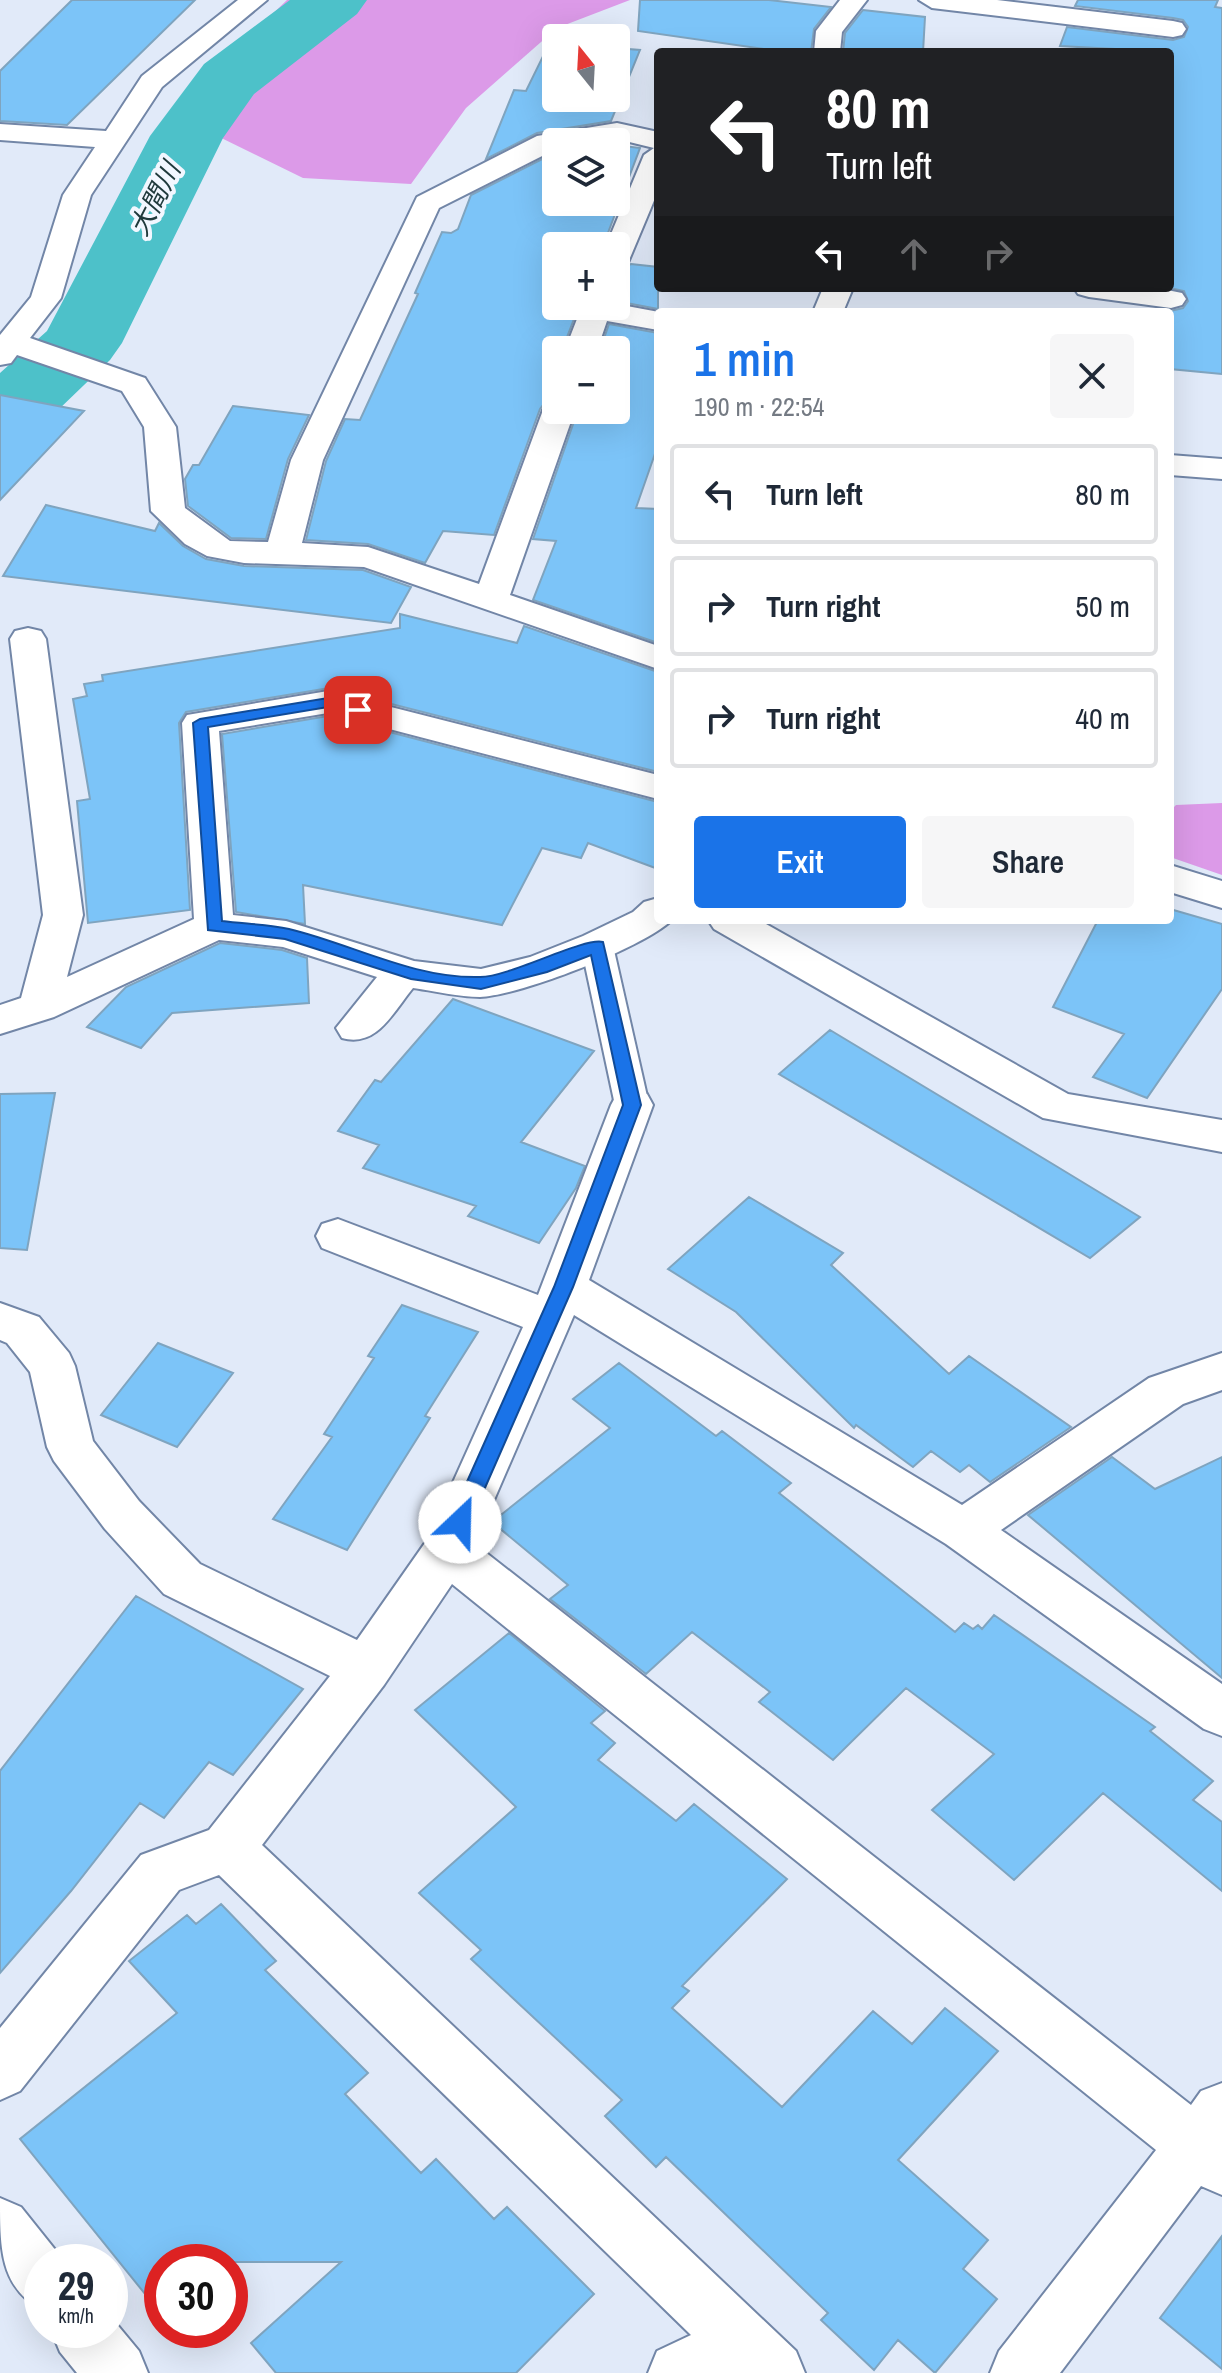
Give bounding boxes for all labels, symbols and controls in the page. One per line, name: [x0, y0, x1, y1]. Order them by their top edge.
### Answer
north arrow: [542, 24, 630, 112]
map controls: [542, 24, 630, 424]
text: 80 m: [826, 70, 931, 145]
icon: left: [694, 80, 798, 184]
button: layers: [542, 128, 630, 216]
text: Turn left: [826, 142, 932, 190]
water label: 大間川: [121, 153, 189, 241]
button: +: [542, 232, 630, 320]
icon: left: [808, 232, 852, 276]
icon: ahead: [892, 232, 936, 276]
icon: right: [976, 232, 1020, 276]
text: 1 min: [694, 326, 795, 391]
button: close: [1050, 334, 1134, 418]
button: −: [542, 336, 630, 424]
text: 190 m · 22:54: [694, 389, 824, 424]
icon: left: [698, 472, 742, 516]
text: Turn left: [766, 474, 863, 514]
text: 80 m: [1075, 474, 1130, 514]
icon: right: [698, 584, 742, 628]
text: Turn right: [766, 586, 880, 626]
text: 50 m: [1075, 586, 1130, 626]
pin: [324, 676, 392, 744]
icon: arrive: [336, 688, 380, 732]
icon: right: [698, 696, 742, 740]
text: Turn right: [766, 698, 880, 738]
text: 40 m: [1075, 698, 1130, 738]
button: Exit: [694, 816, 906, 908]
button: Share: [922, 816, 1134, 908]
position arrow: [418, 1480, 502, 1564]
speed limit sign: 30: [144, 2244, 248, 2348]
text: 29: [58, 2259, 94, 2312]
text: km/h: [58, 2302, 94, 2329]

